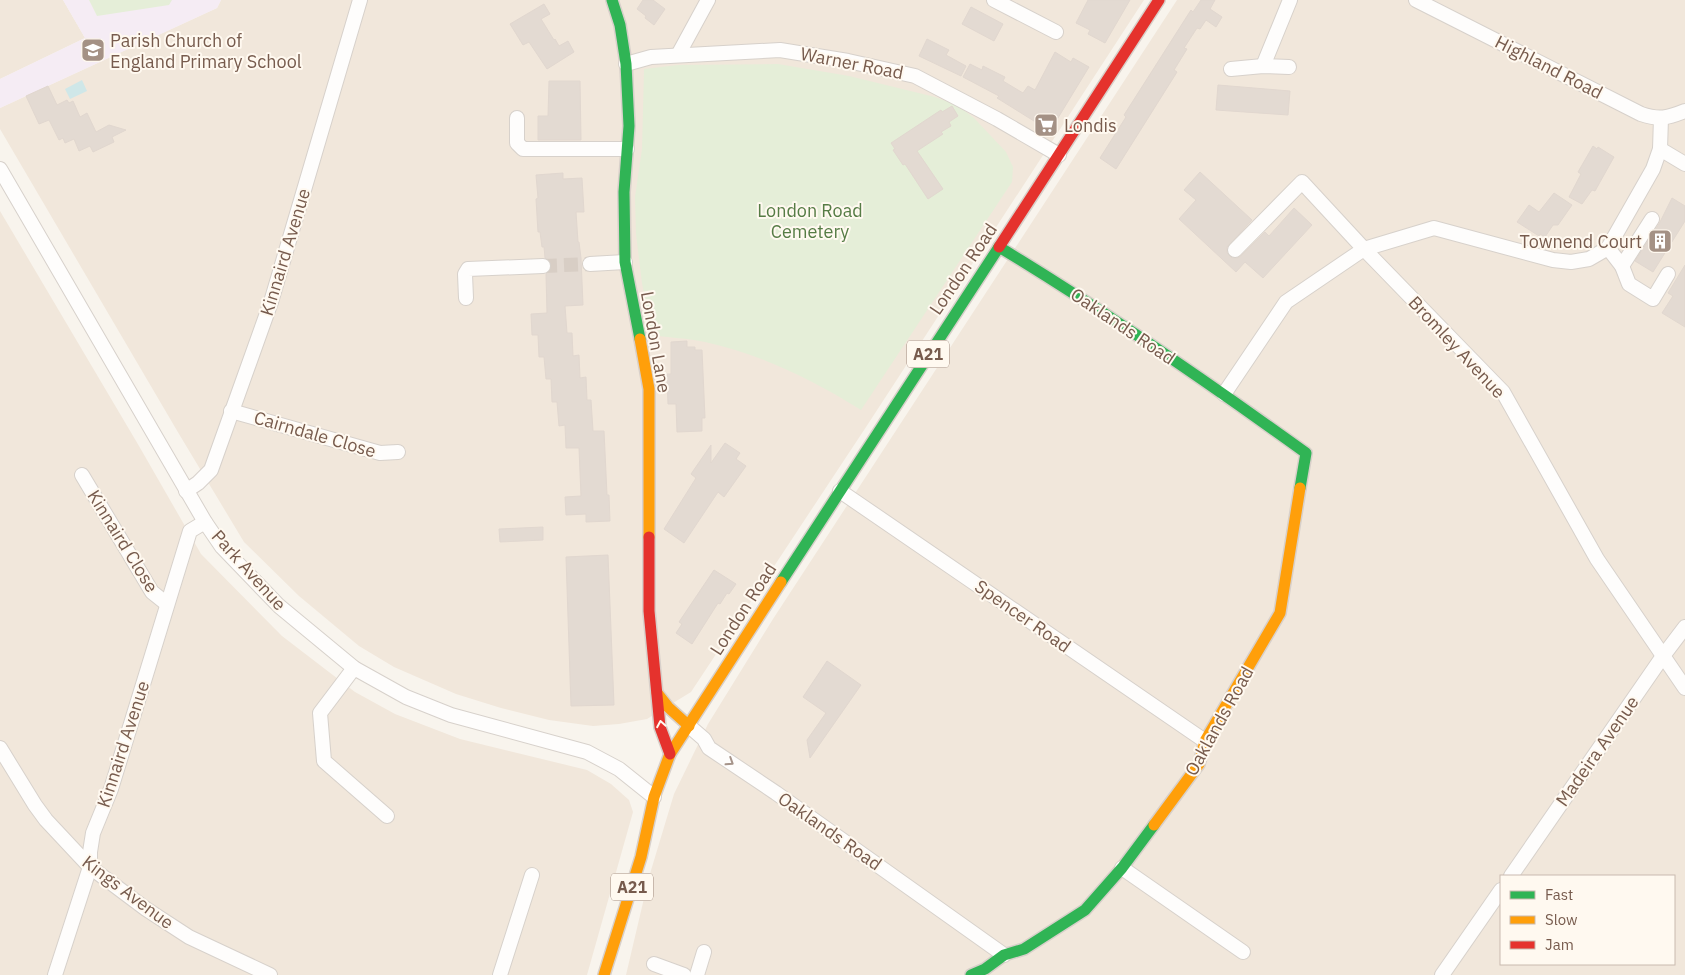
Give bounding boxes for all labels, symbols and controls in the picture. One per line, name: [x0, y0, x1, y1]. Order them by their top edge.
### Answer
place label: Parish Church of England Primary School: [110, 29, 302, 73]
street label: Highland Road: [1491, 30, 1607, 104]
school or university icon: Parish Church of England Primary School: [80, 37, 106, 63]
street label: Warner Road: [799, 42, 905, 84]
supermarket icon: Londis: [1033, 112, 1059, 138]
place label: Londis: [1064, 114, 1117, 137]
street label: Kinnaird Avenue: [255, 186, 315, 318]
park label: London Road Cemetery: [757, 199, 863, 243]
street label: London Road: [924, 219, 1002, 319]
building icon: Townend Court: [1647, 228, 1673, 254]
place label: Townend Court: [1520, 230, 1642, 253]
street label: Oaklands Road: [1066, 283, 1180, 369]
street label: London Lane: [636, 289, 676, 395]
street label: Bromley Avenue: [1404, 291, 1511, 403]
road number: A21: [907, 340, 949, 368]
street label: Cairndale Close: [251, 406, 379, 462]
street label: Kinnaird Close: [82, 486, 164, 597]
street label: Park Avenue: [207, 525, 291, 615]
street label: London Road: [705, 558, 781, 660]
street label: Spencer Road: [970, 574, 1076, 658]
street label: Oaklands Road: [1180, 662, 1258, 780]
street label: Kinnaird Avenue: [92, 678, 154, 810]
street label: Madeira Avenue: [1550, 691, 1644, 811]
one-way arrow: [656, 720, 666, 729]
one-way arrow: [724, 756, 734, 765]
street label: Oaklands Road: [774, 787, 886, 875]
street label: Kings Avenue: [78, 850, 178, 934]
road number: A21: [611, 874, 653, 900]
legend: [1500, 875, 1675, 965]
text: Fast: [1545, 885, 1573, 904]
text: Slow: [1545, 910, 1578, 929]
text: Jam: [1545, 935, 1574, 954]

